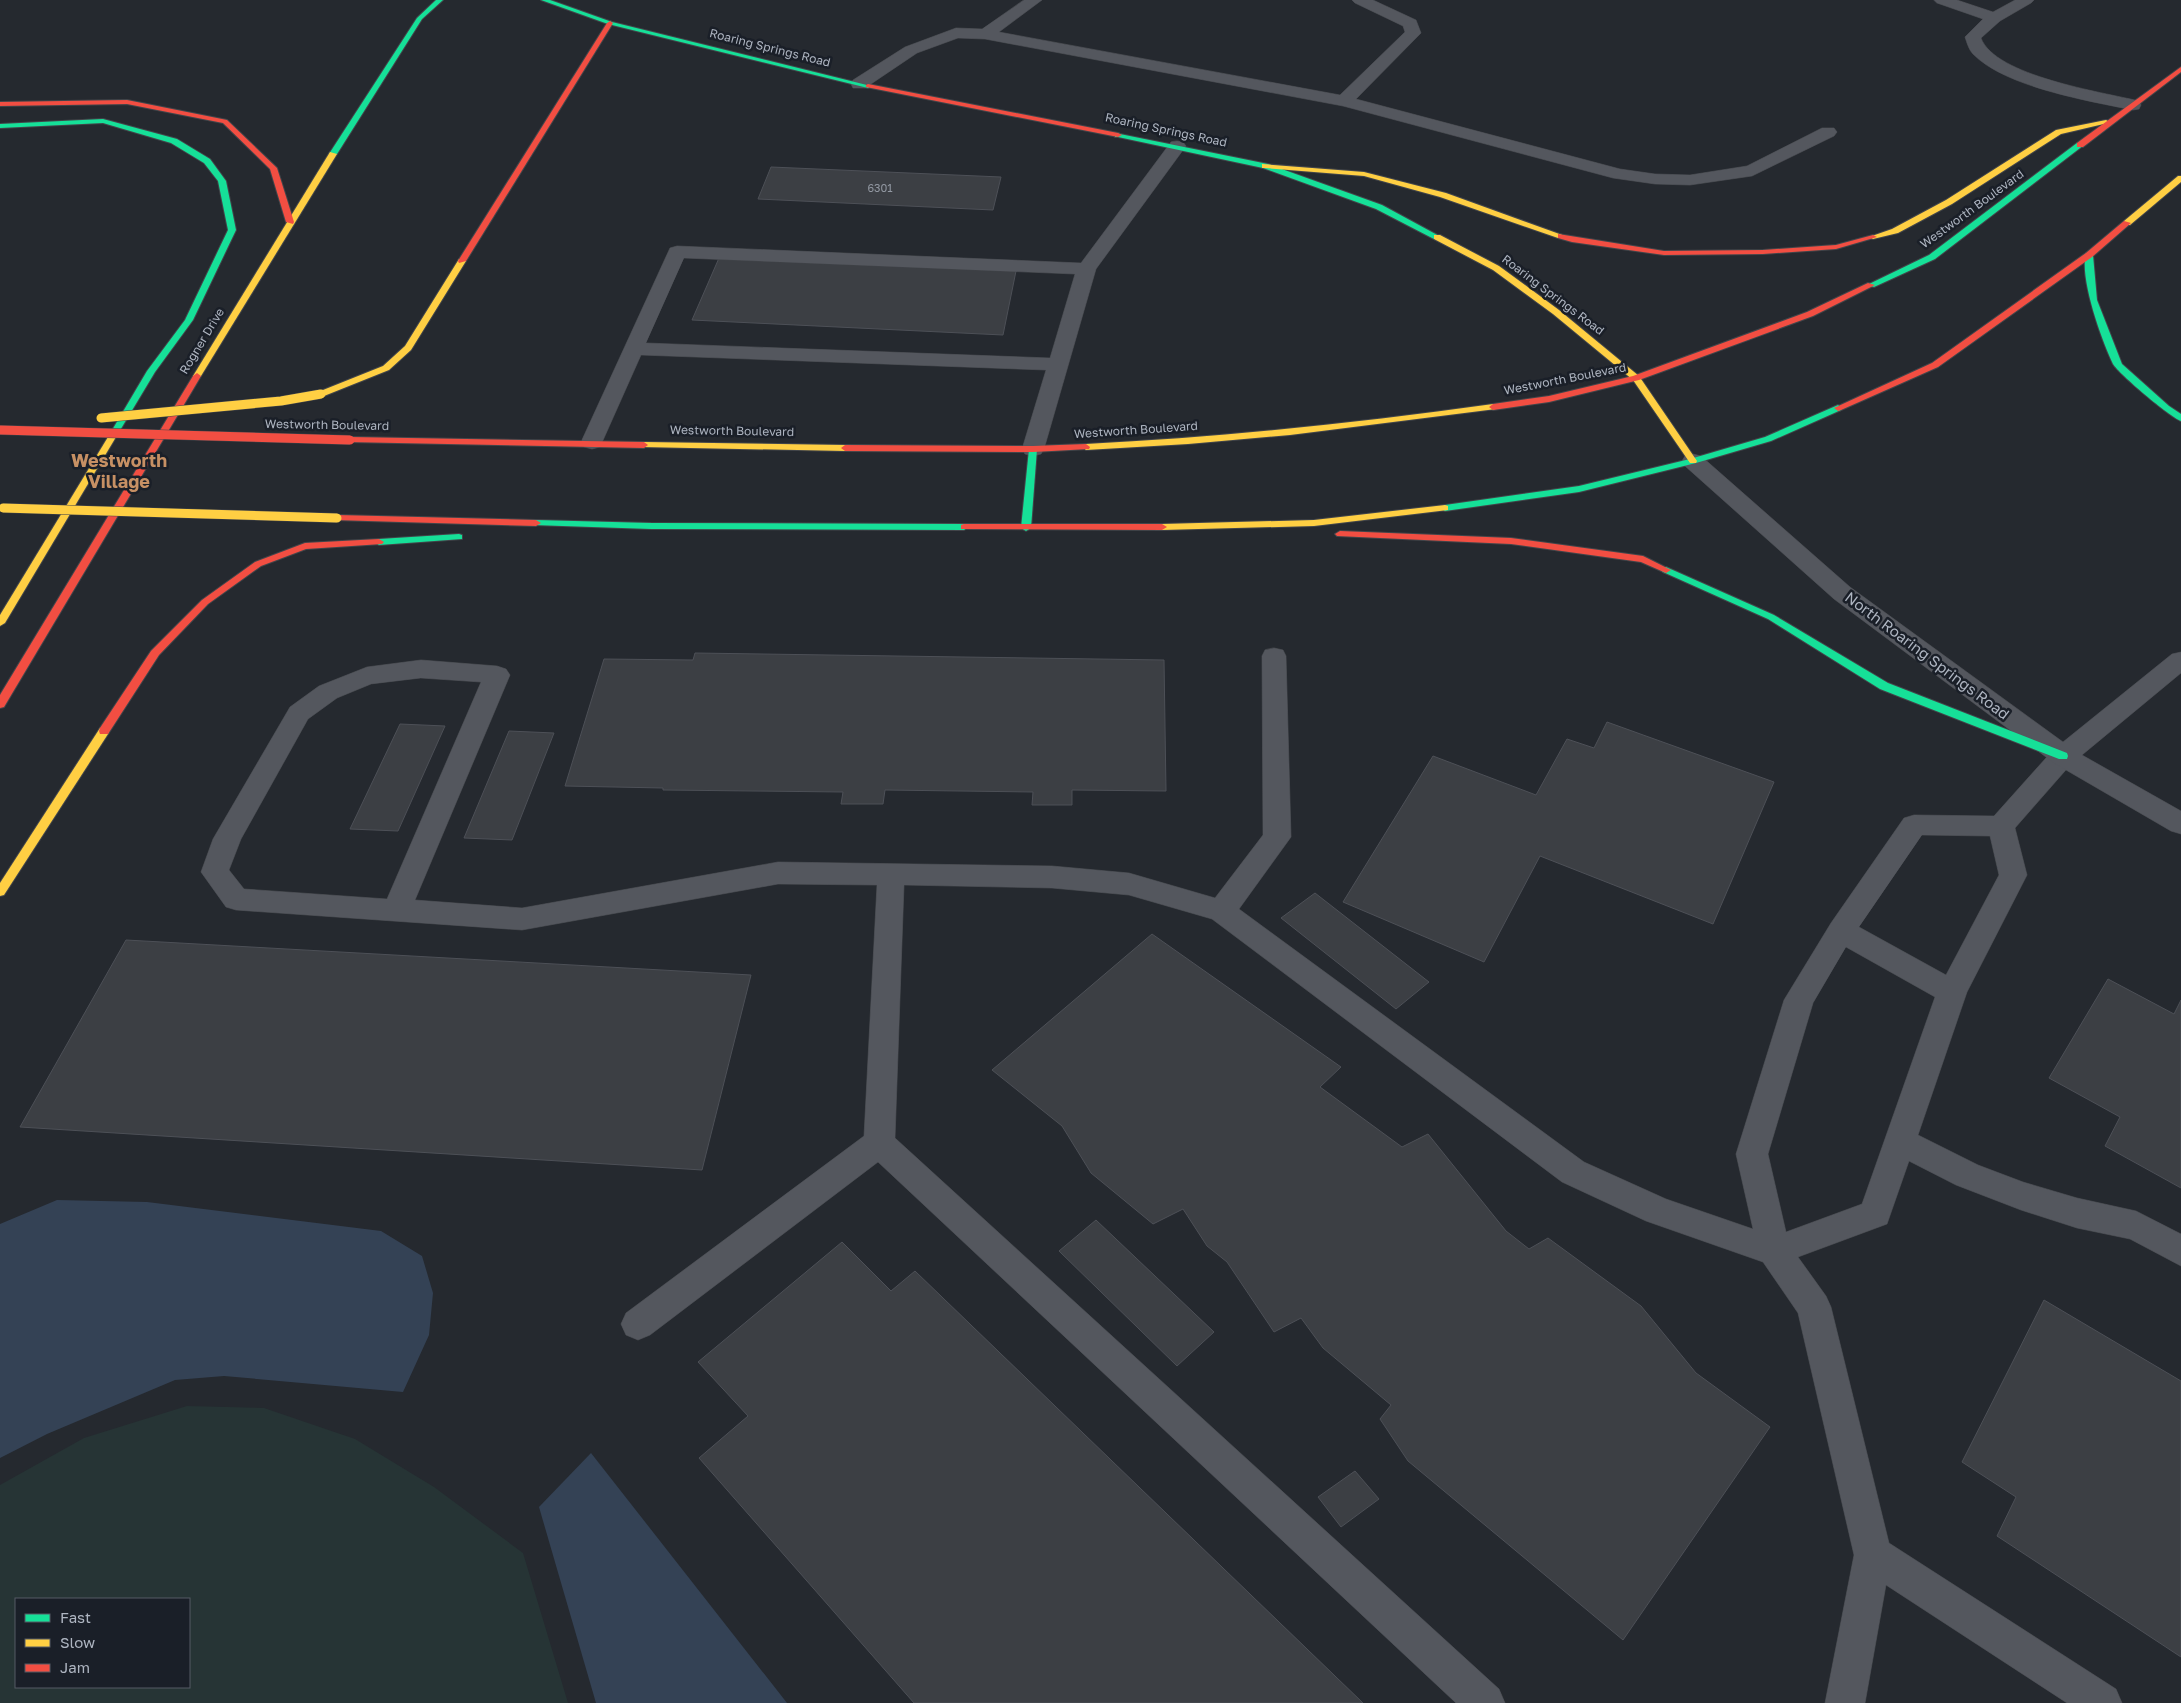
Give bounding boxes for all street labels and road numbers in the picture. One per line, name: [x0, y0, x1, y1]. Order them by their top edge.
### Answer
street label: Roaring Springs Road: [708, 25, 832, 70]
street label: Roaring Springs Road: [1104, 109, 1228, 150]
street label: Westworth Boulevard: [1917, 166, 2026, 251]
street label: Roaring Springs Road: [1499, 251, 1607, 338]
street label: Rogner Drive: [176, 305, 227, 376]
street label: Westworth Boulevard: [1503, 359, 1627, 398]
street label: Westworth Boulevard: [265, 416, 389, 433]
street label: Westworth Boulevard: [1073, 418, 1198, 441]
street label: Westworth Boulevard: [670, 422, 794, 439]
street label: North Roaring Springs Road: [1842, 588, 2013, 723]

